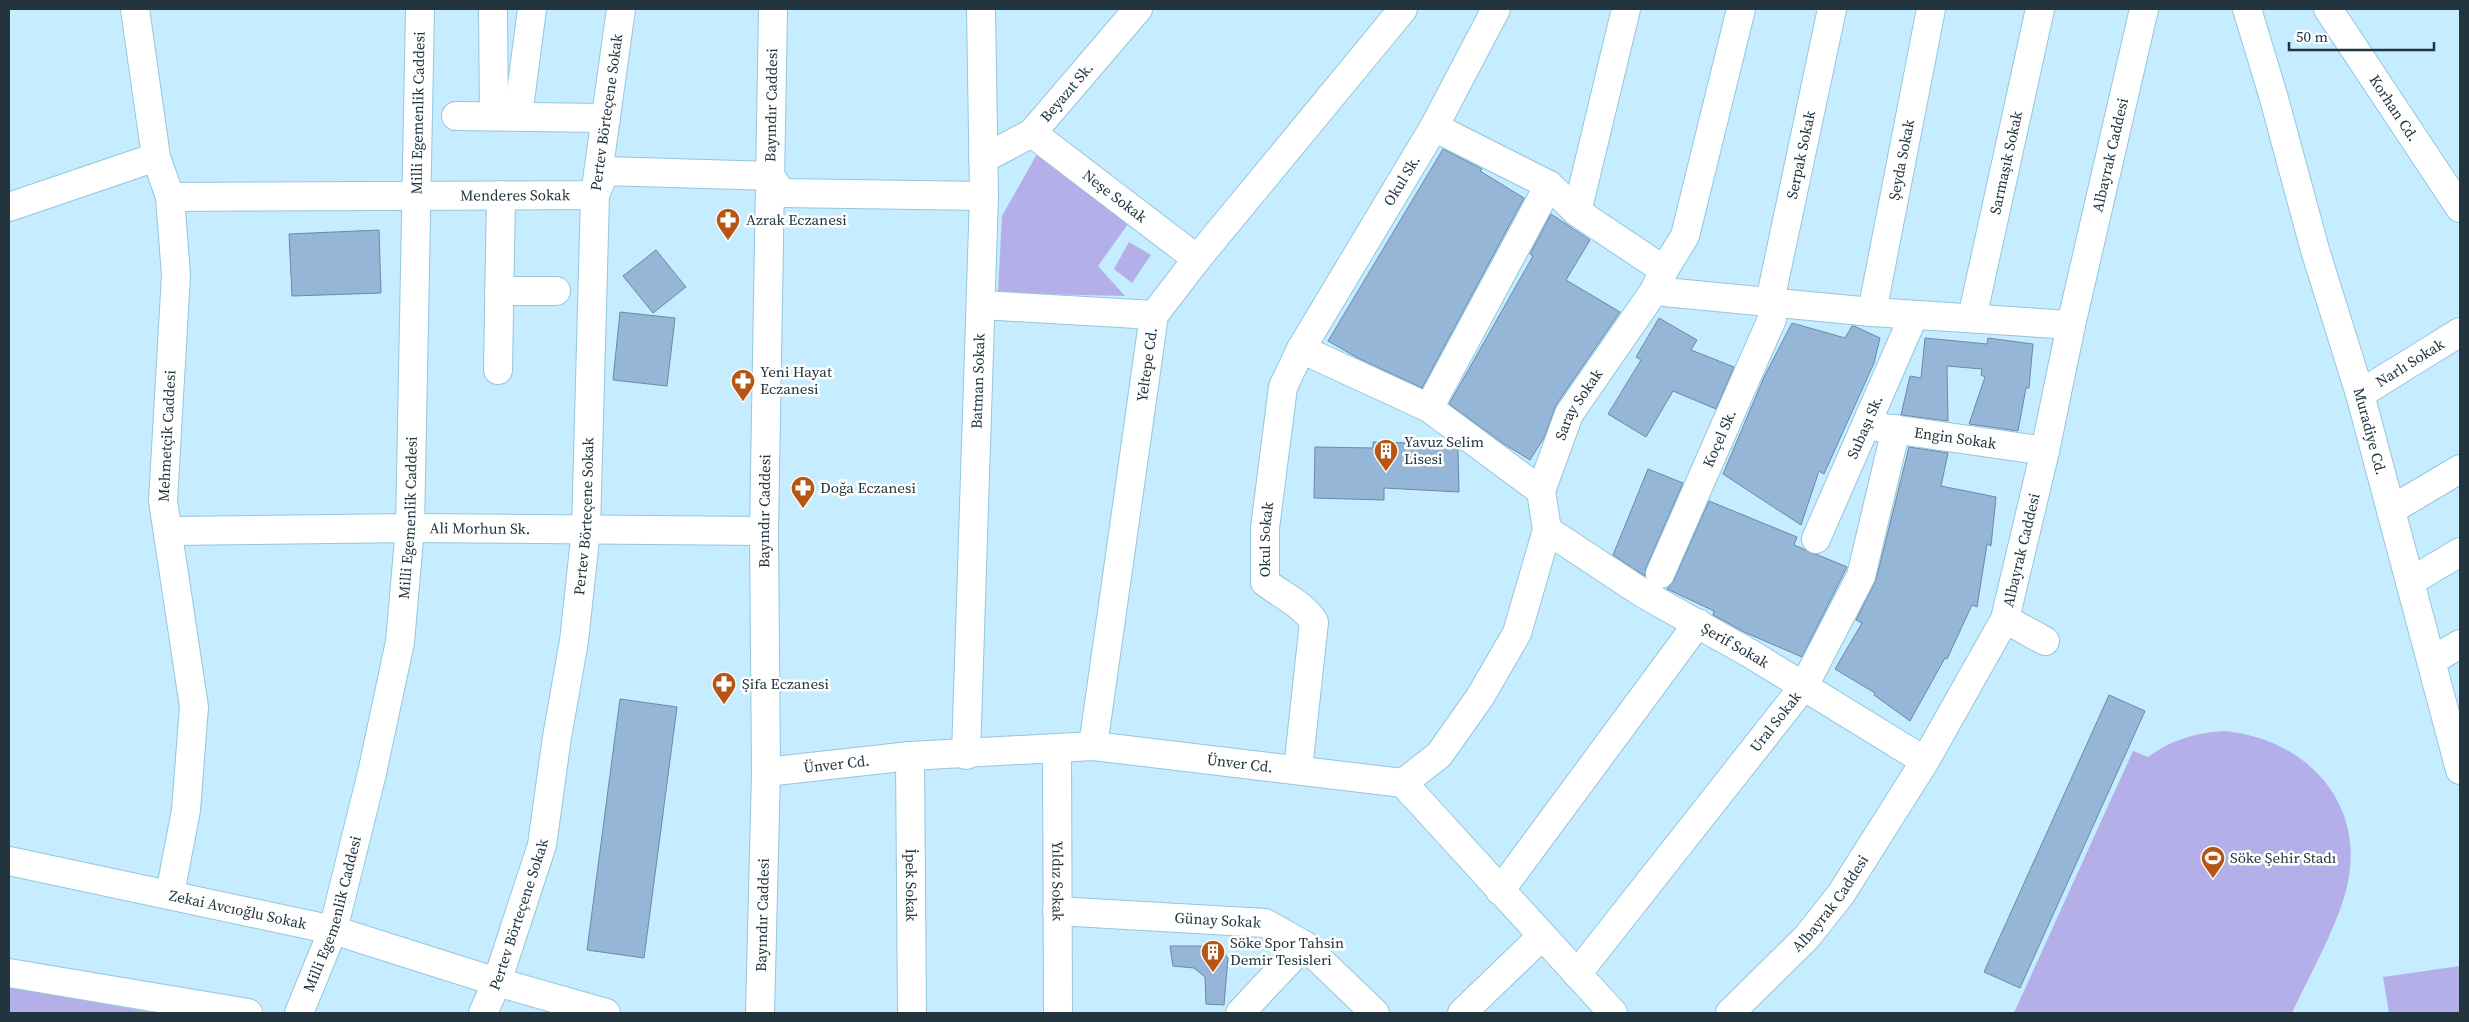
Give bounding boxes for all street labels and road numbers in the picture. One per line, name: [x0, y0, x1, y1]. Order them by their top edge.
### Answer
street label: Milli Egemenlik Caddesi: [405, 31, 430, 195]
street label: Pertev Börteçene Sokak: [585, 32, 628, 192]
street label: Bayındır Caddesi: [759, 48, 782, 162]
street label: Beyazıt Sk.: [1035, 58, 1098, 126]
street label: Korhan Cd.: [2364, 70, 2424, 145]
street label: Albayrak Caddesi: [2086, 96, 2133, 214]
street label: Serpak Sokak: [1781, 108, 1820, 201]
street label: Sarmaşık Sokak: [1984, 108, 2027, 216]
street label: Şeyda Sokak: [1883, 117, 1919, 202]
street label: Okul Sk.: [1378, 151, 1425, 210]
street label: Neşe Sokak: [1078, 164, 1152, 228]
street label: Menderes Sokak: [460, 184, 571, 206]
street label: Yeltepe Cd.: [1131, 326, 1162, 403]
street label: Batman Sokak: [966, 332, 990, 429]
street label: Narlı Sokak: [2372, 333, 2449, 392]
street label: Saray Sokak: [1549, 364, 1608, 443]
street label: Mehmetçik Caddesi: [153, 369, 180, 502]
street label: Muradiye Cd.: [2349, 385, 2392, 477]
street label: Subaşı Sk.: [1841, 392, 1888, 462]
street label: Koçel Sk.: [1697, 406, 1741, 470]
street label: Engin Sokak: [1913, 421, 1999, 454]
street label: Milli Egemenlik Caddesi: [393, 436, 422, 600]
street label: Pertev Börteçene Sokak: [568, 436, 599, 596]
street label: Bayındır Caddesi: [753, 454, 775, 568]
street label: Albayrak Caddesi: [1997, 491, 2045, 609]
street label: Okul Sokak: [1254, 500, 1278, 577]
street label: Ali Morhun Sk.: [430, 517, 530, 539]
street label: Şerif Sokak: [1698, 617, 1774, 673]
street label: Ural Sokak: [1745, 686, 1806, 756]
street label: Ünver Cd.: [1206, 749, 1274, 777]
street label: Ünver Cd.: [802, 750, 871, 778]
street label: Milli Egemenlik Caddesi: [298, 833, 366, 995]
street label: Pertev Börteçene Sokak: [484, 837, 553, 994]
street label: Yıldız Sokak: [1047, 841, 1069, 922]
street label: İpek Sokak: [901, 848, 922, 922]
street label: Albayrak Caddesi: [1787, 851, 1873, 956]
street label: Bayındır Caddesi: [750, 858, 774, 972]
street label: Zekai Avcıoğlu Sokak: [167, 884, 309, 934]
street label: Günay Sokak: [1174, 907, 1262, 933]

